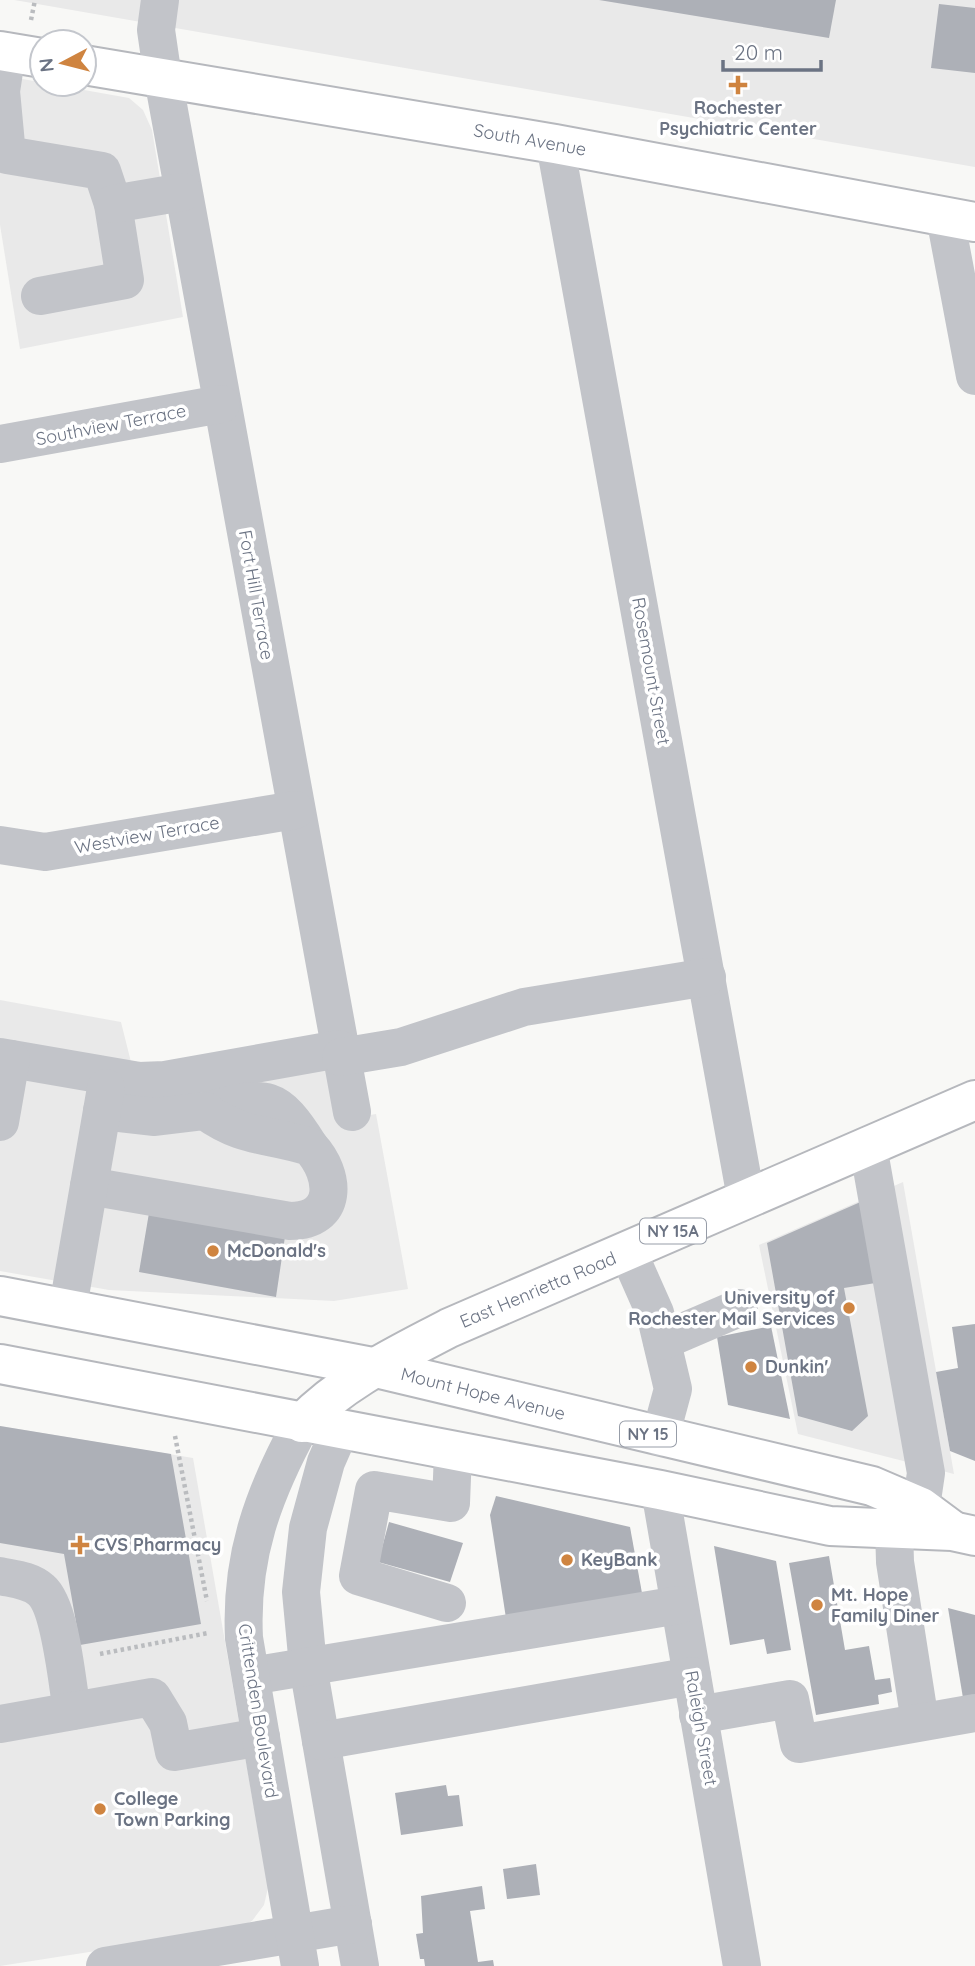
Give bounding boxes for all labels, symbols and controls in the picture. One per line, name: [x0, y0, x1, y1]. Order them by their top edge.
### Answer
north arrow: [28, 28, 98, 98]
scale bar: [723, 28, 821, 72]
text: 20 m: [734, 39, 783, 65]
text: N: [33, 57, 59, 73]
marker: Rochester Psychiatric Center: [728, 75, 748, 95]
place label: Rochester Psychiatric Center: [659, 96, 817, 140]
street label: South Avenue: [472, 118, 588, 161]
street label: Southview Terrace: [34, 399, 188, 450]
street label: Fort Hill Terrace: [234, 528, 279, 662]
street label: Rosemount Street: [627, 595, 676, 747]
street label: Westview Terrace: [73, 810, 221, 859]
road number: NY 15A: [640, 1218, 706, 1244]
place label: McDonald's: [227, 1239, 326, 1262]
marker: McDonald's: [205, 1243, 221, 1259]
street label: East Henrietta Road: [456, 1246, 620, 1333]
place label: University of Rochester Mail Services: [628, 1286, 835, 1330]
marker: University of Rochester Mail Services: [841, 1300, 857, 1316]
place label: Dunkin': [765, 1355, 828, 1378]
marker: Dunkin': [743, 1359, 759, 1375]
street label: Mount Hope Avenue: [398, 1362, 568, 1425]
road number: NY 15: [620, 1422, 676, 1446]
place label: CVS Pharmacy: [94, 1533, 221, 1556]
marker: CVS Pharmacy: [72, 1537, 88, 1553]
place label: KeyBank: [581, 1548, 658, 1571]
marker: KeyBank: [559, 1552, 575, 1568]
place label: Mt. Hope Family Diner: [831, 1583, 940, 1627]
marker: Mt. Hope Family Diner: [809, 1597, 825, 1613]
street label: Crittenden Boulevard: [233, 1622, 284, 1800]
street label: Raleigh Street: [680, 1669, 723, 1787]
place label: College Town Parking: [114, 1787, 231, 1831]
marker: College Town Parking: [92, 1801, 108, 1817]

